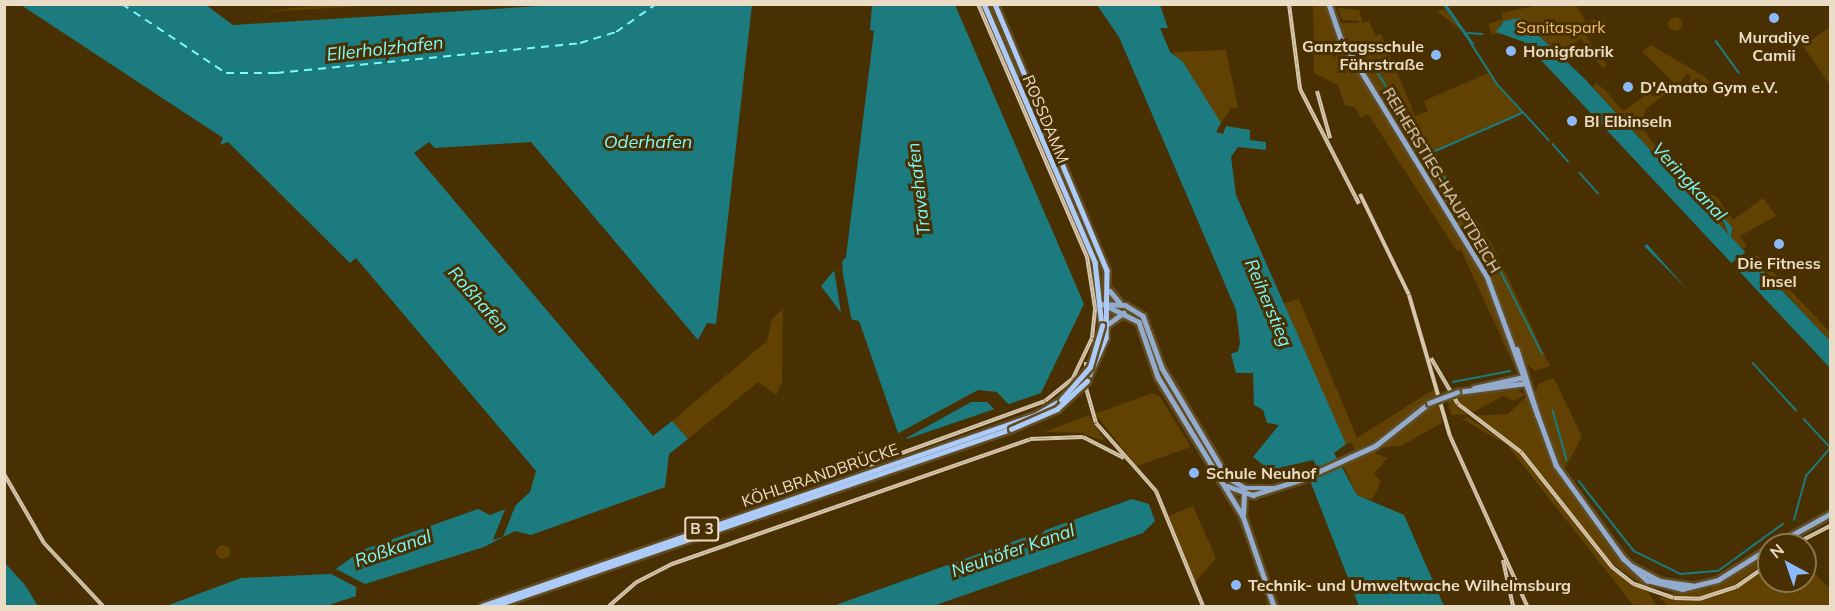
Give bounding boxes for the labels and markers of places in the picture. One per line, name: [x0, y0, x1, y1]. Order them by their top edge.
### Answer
marker: Muradiye Camii: [1767, 11, 1781, 25]
place label: Muradiye Camii: [1739, 27, 1809, 65]
place label: Ganztagsschule Fährstraße: [1302, 36, 1424, 74]
place label: Honigfabrik: [1523, 41, 1614, 61]
marker: Honigfabrik: [1504, 44, 1518, 58]
marker: Ganztagsschule Fährstraße: [1429, 48, 1443, 62]
place label: D'Amato Gym e.V.: [1640, 77, 1778, 97]
marker: D'Amato Gym e.V.: [1621, 80, 1635, 94]
place label: BI Elbinseln: [1584, 111, 1672, 131]
marker: BI Elbinseln: [1565, 114, 1579, 128]
marker: Die Fitness Insel: [1772, 237, 1786, 251]
place label: Die Fitness Insel: [1737, 253, 1821, 291]
place label: Schule Neuhof: [1206, 463, 1316, 483]
marker: Schule Neuhof: [1187, 466, 1201, 480]
place label: Technik- und Umweltwache Wilhelmsburg: [1248, 575, 1571, 595]
marker: Technik- und Umweltwache Wilhelmsburg: [1229, 578, 1243, 592]

